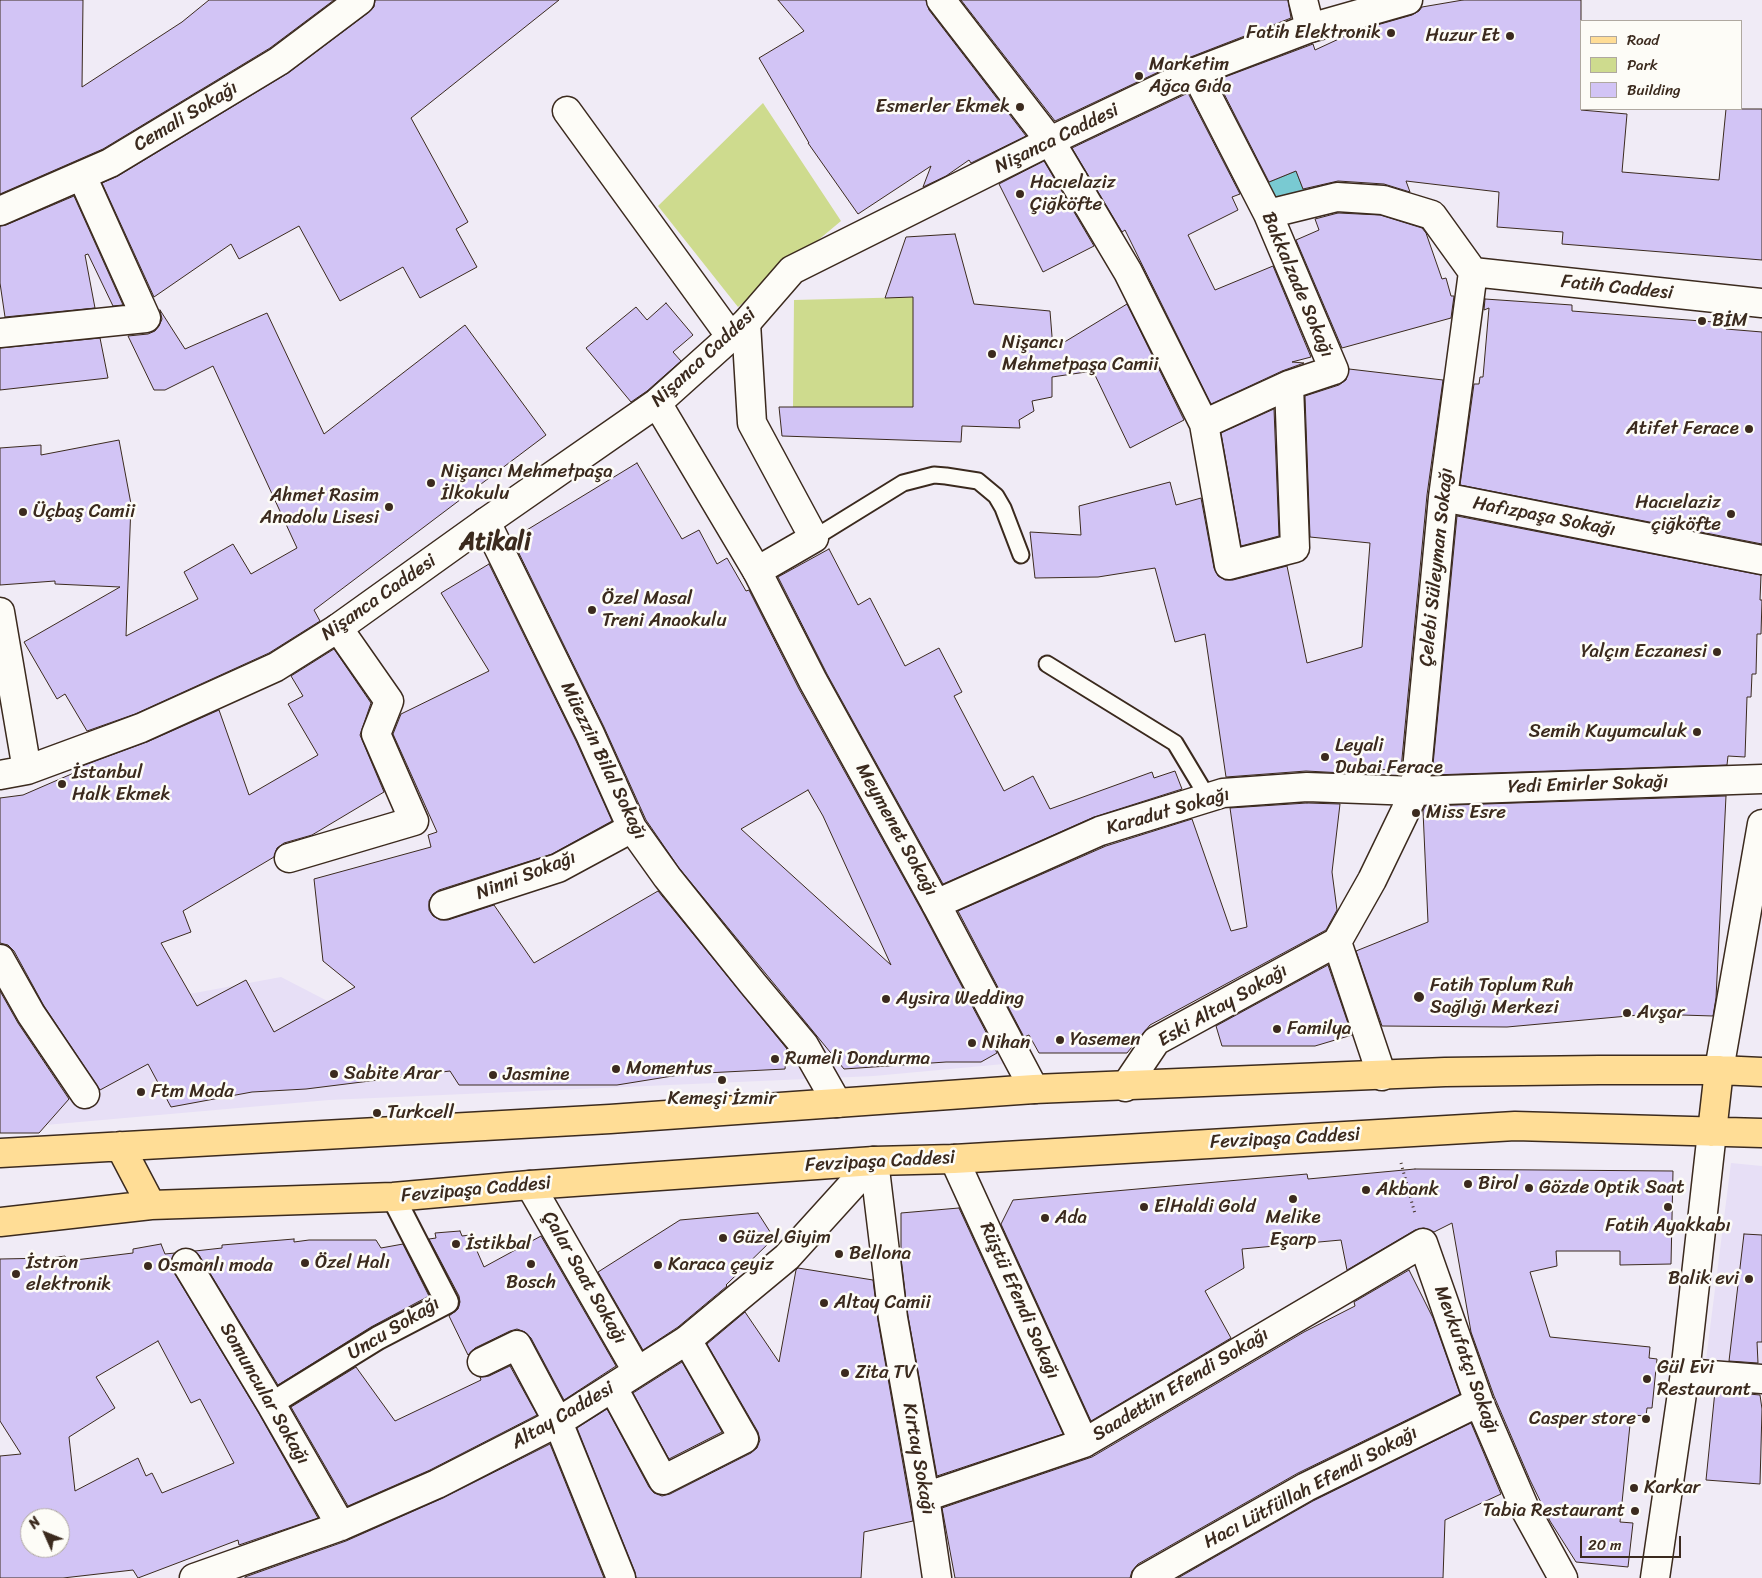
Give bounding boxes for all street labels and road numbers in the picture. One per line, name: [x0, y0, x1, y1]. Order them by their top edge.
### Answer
street label: Cemali Sokağı: [130, 77, 242, 157]
street label: Nişanca Caddesi: [991, 99, 1123, 179]
street label: Bakkalzade Sokağı: [1256, 209, 1338, 361]
street label: Fatih Caddesi: [1560, 271, 1674, 305]
street label: Nişanca Caddesi: [647, 304, 761, 412]
street label: Çelebi Süleyman Sokağı: [1415, 467, 1459, 667]
street label: Hafızpaşa Sokağı: [1471, 492, 1617, 542]
street label: Nişanca Caddesi: [317, 550, 441, 646]
street label: Müezzin Bilal Sokağı: [555, 678, 651, 844]
street label: Meymenet Sokağı: [850, 760, 942, 900]
street label: Yedi Emirler Sokağı: [1507, 771, 1669, 799]
street label: Karadut Sokağı: [1104, 784, 1232, 840]
street label: Ninni Sokağı: [473, 847, 579, 905]
street label: Eski Altay Sokağı: [1154, 960, 1292, 1052]
street label: Fevzipaşa Caddesi: [1209, 1124, 1361, 1154]
street label: Fevzipaşa Caddesi: [804, 1147, 956, 1177]
street label: Fevzipaşa Caddesi: [400, 1172, 552, 1208]
street label: Çalar Saat Sokağı: [537, 1208, 631, 1348]
street label: Rüştü Efendi Sokağı: [974, 1219, 1064, 1383]
street label: Mevkufatçı Sokağı: [1429, 1283, 1503, 1437]
street label: Uncu Sokağı: [344, 1293, 444, 1365]
street label: Somuncular Sokağı: [214, 1319, 314, 1469]
street label: Saadettin Efendi Sokağı: [1089, 1323, 1273, 1447]
street label: Altay Caddesi: [508, 1377, 618, 1455]
street label: Kırtay Sokağı: [897, 1401, 939, 1517]
street label: Hacı Lütfüllah Efendi Sokağı: [1200, 1422, 1422, 1554]

